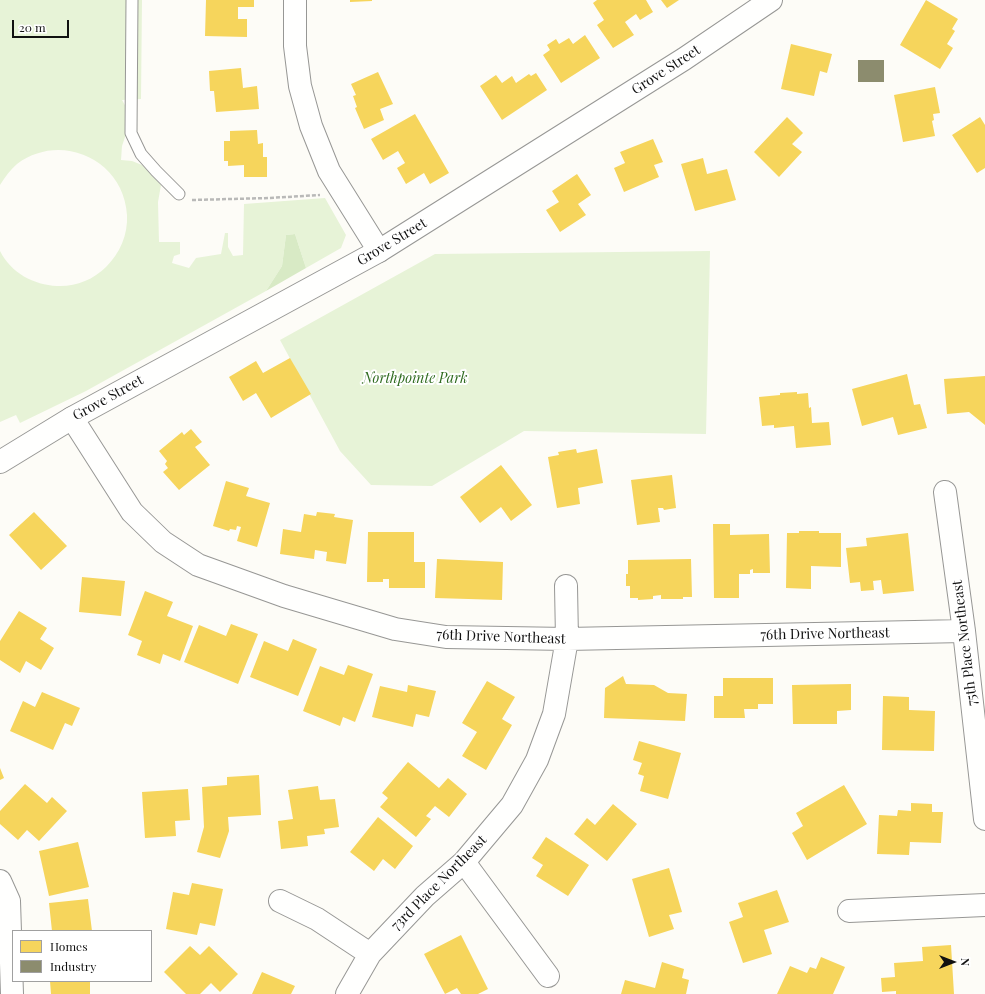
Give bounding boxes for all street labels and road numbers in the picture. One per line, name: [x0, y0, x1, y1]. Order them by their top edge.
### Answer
street label: Grove Street: [629, 42, 703, 98]
street label: Grove Street: [354, 215, 430, 269]
street label: Grove Street: [70, 372, 146, 424]
street label: 75th Place Northeast: [949, 579, 981, 707]
street label: 76th Drive Northeast: [760, 624, 890, 644]
street label: 76th Drive Northeast: [436, 626, 566, 648]
street label: 73rd Place Northeast: [388, 832, 490, 934]

